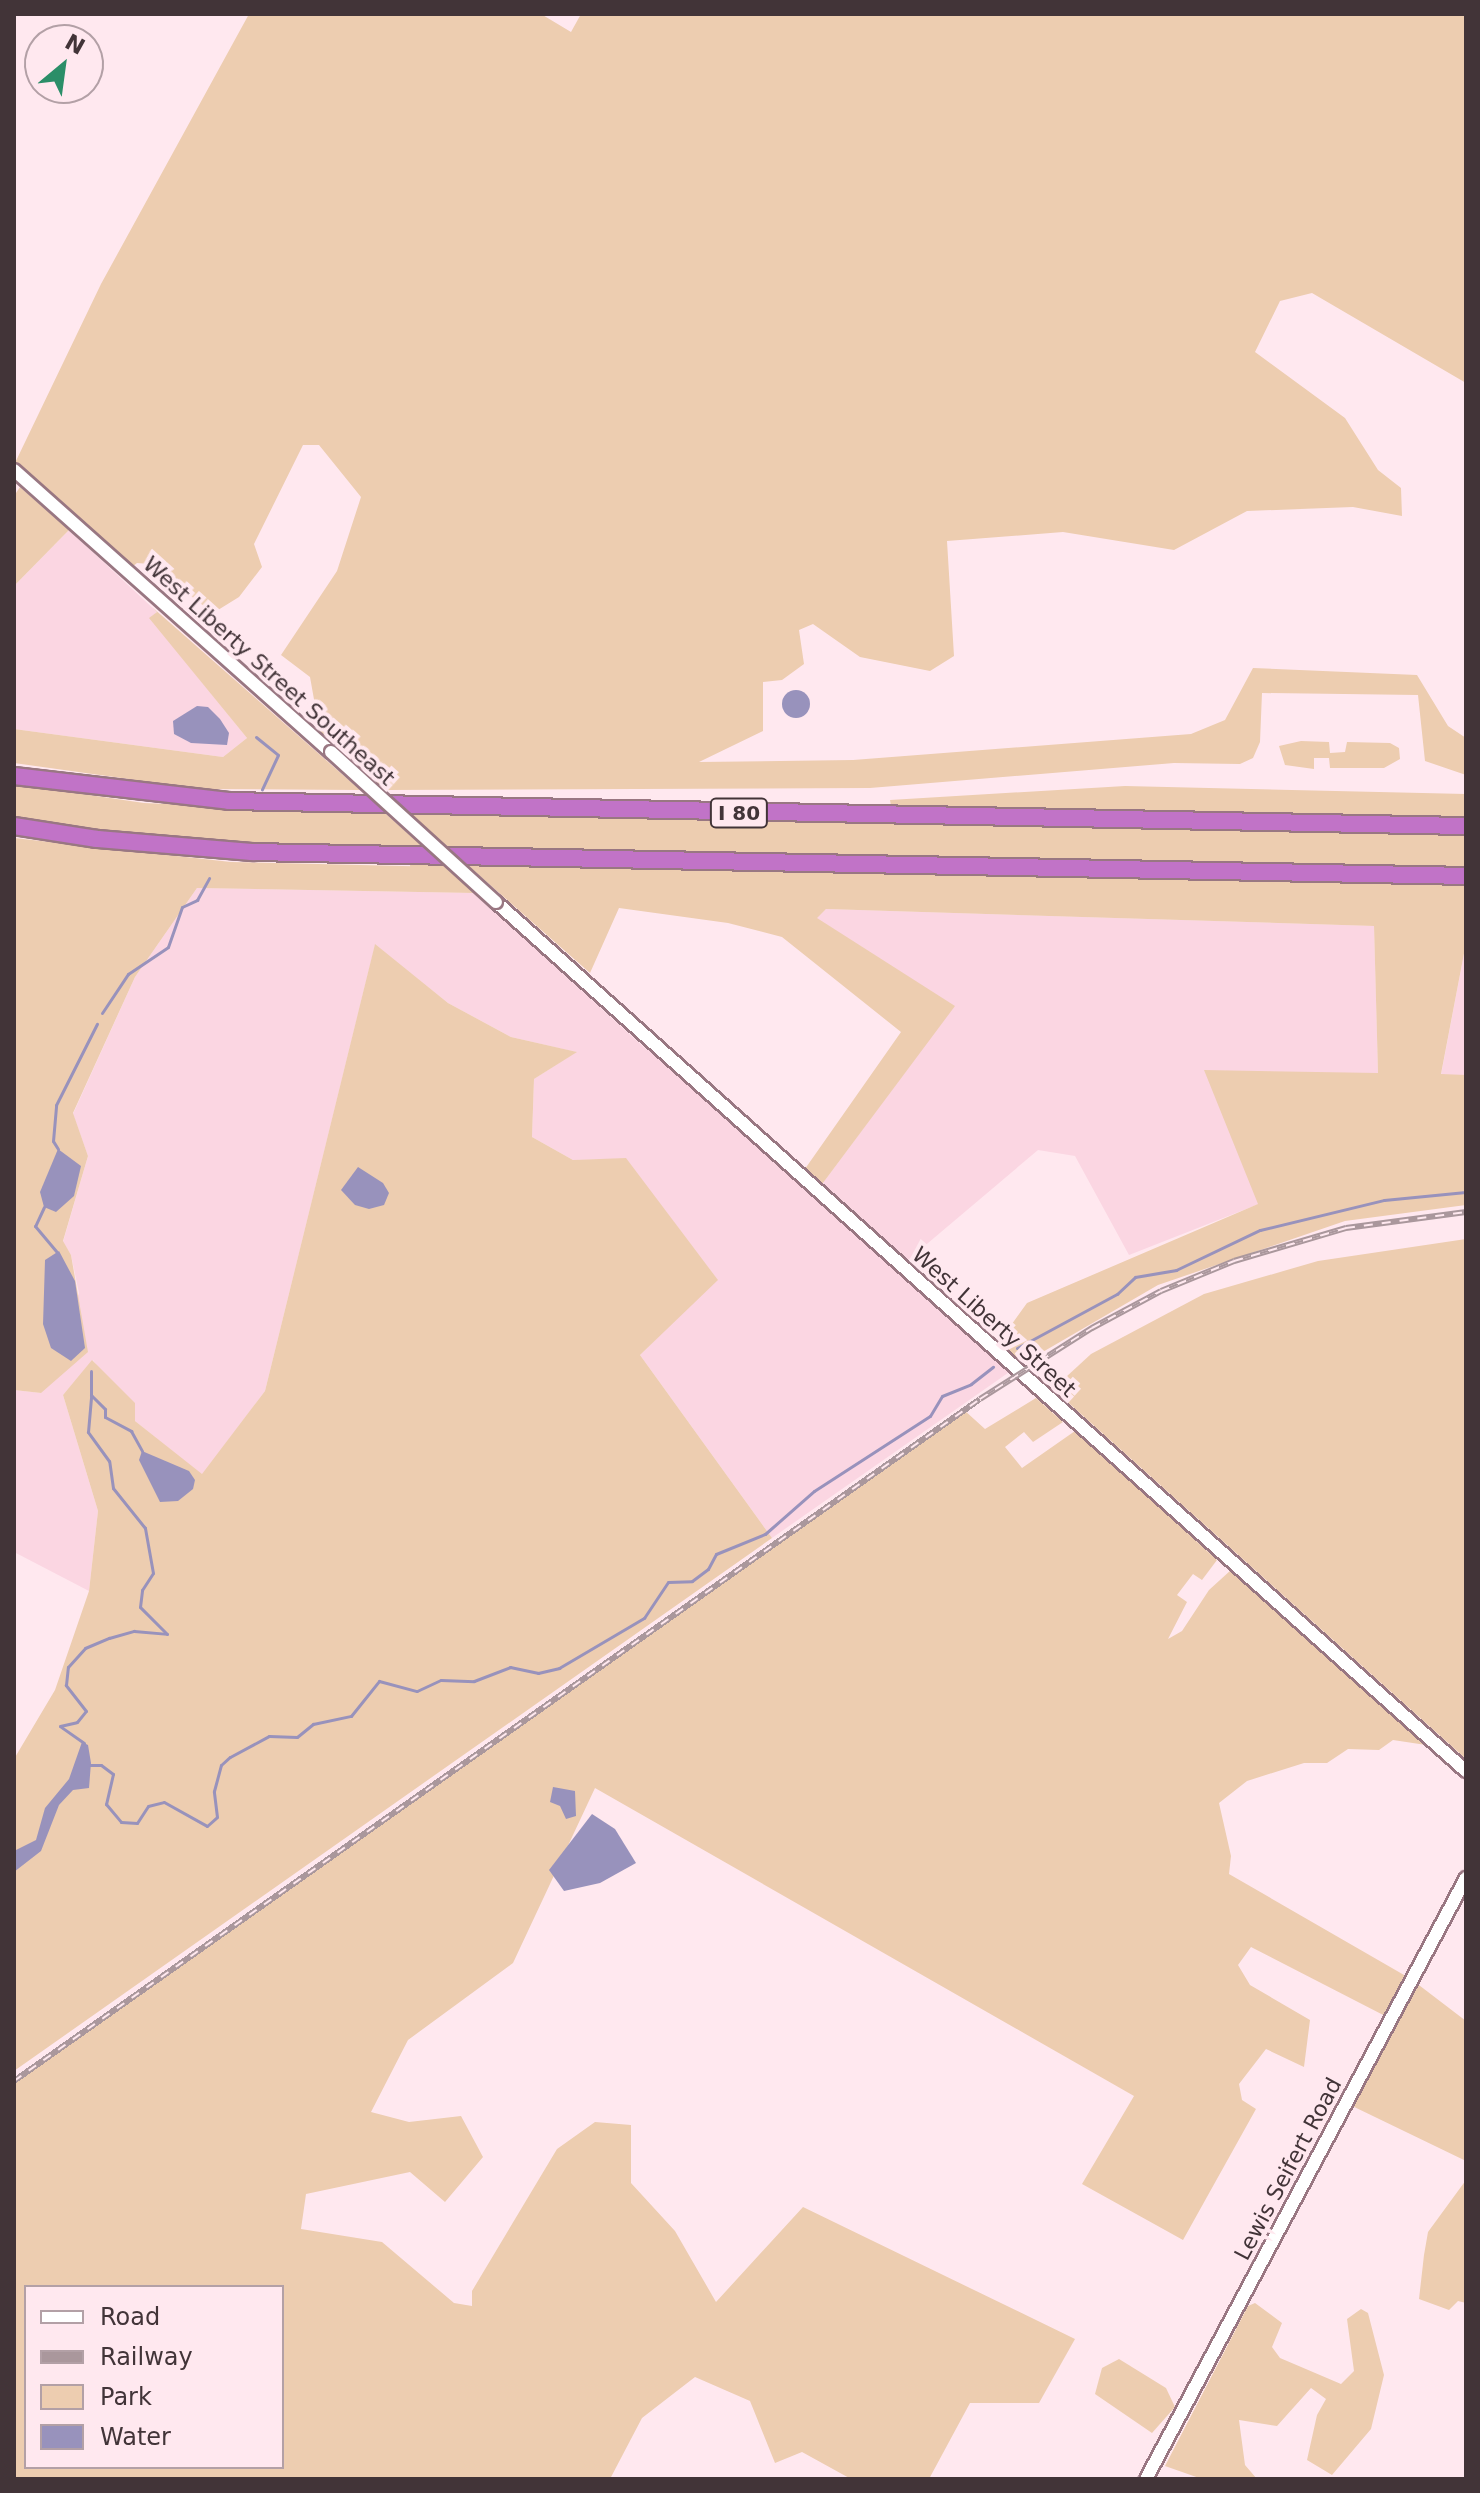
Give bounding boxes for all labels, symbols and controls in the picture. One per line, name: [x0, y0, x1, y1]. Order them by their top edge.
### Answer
north arrow: [24, 24, 104, 104]
text: N: [61, 29, 89, 60]
street label: West Liberty Street Southeast: [138, 551, 400, 791]
road number: I 80: [709, 797, 769, 829]
street label: West Liberty Street: [907, 1241, 1081, 1403]
street label: Lewis Seifert Road: [1229, 2073, 1347, 2265]
legend: [24, 2285, 284, 2469]
text: Road: [100, 2303, 160, 2331]
text: Railway: [100, 2343, 193, 2371]
text: Park: [100, 2383, 152, 2411]
text: Water: [100, 2423, 171, 2451]

